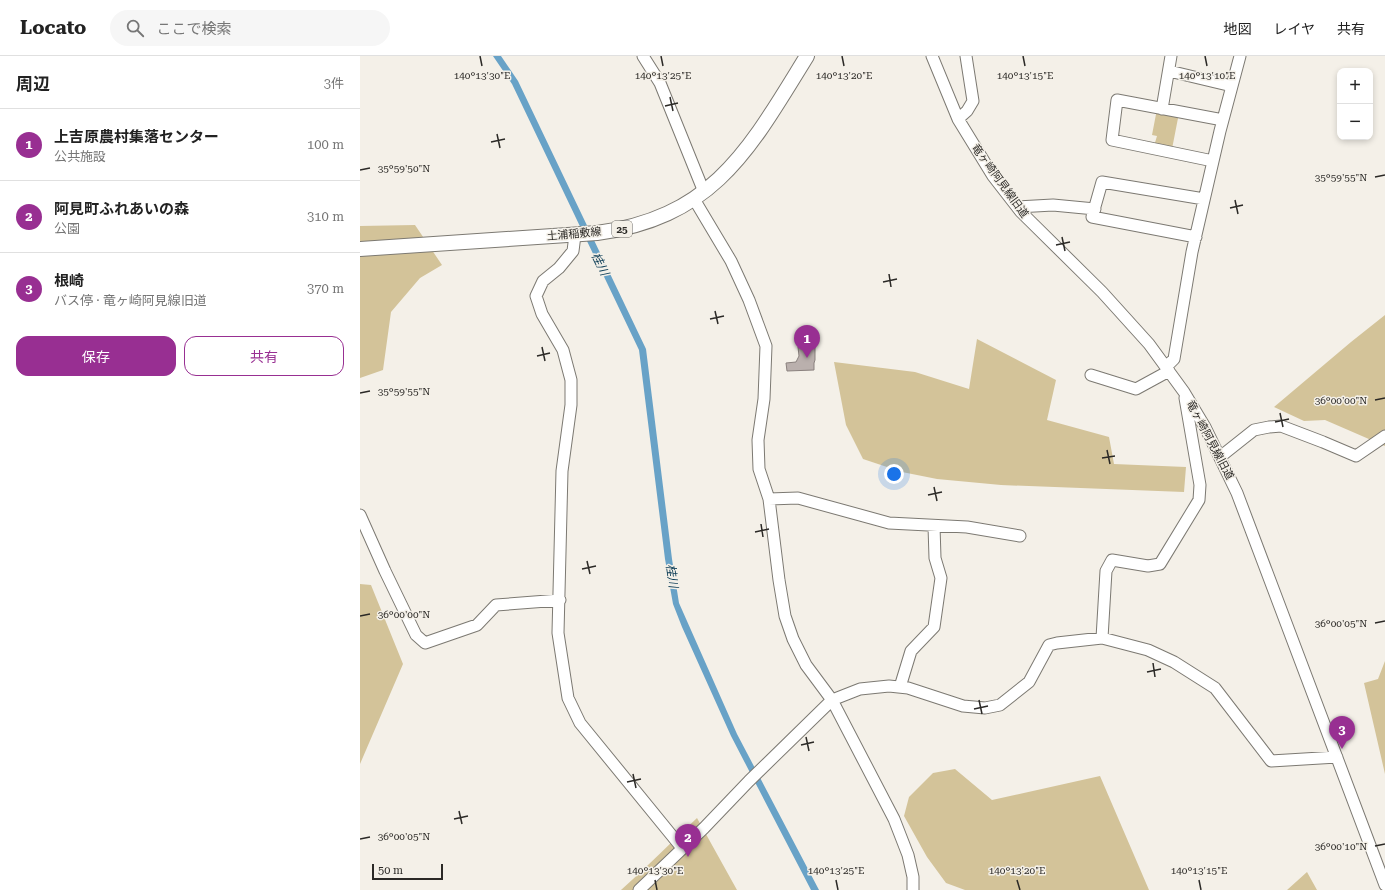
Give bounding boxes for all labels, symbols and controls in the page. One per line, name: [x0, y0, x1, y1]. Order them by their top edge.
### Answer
search box: [110, 10, 390, 46]
text: Locato: [20, 16, 86, 39]
icon: search: [124, 17, 146, 39]
text: ここで検索: [156, 20, 231, 38]
text: 地図: [1223, 21, 1251, 37]
text: レイヤ: [1273, 21, 1315, 37]
text: 共有: [1337, 21, 1365, 37]
map controls: [1337, 68, 1373, 140]
button: +: [1337, 68, 1373, 104]
text: 140°13'30"E: [454, 70, 510, 81]
text: 140°13'25"E: [635, 70, 691, 81]
text: 140°13'20"E: [816, 70, 872, 81]
text: 140°13'15"E: [997, 70, 1053, 81]
text: 140°13'10"E: [1179, 70, 1235, 81]
text: 周辺: [16, 74, 50, 94]
text: 3件: [324, 76, 344, 91]
button: −: [1337, 104, 1373, 140]
text: 上吉原農村集落センター: [54, 128, 219, 146]
text: 1: [25, 137, 33, 152]
text: 100 m: [307, 137, 344, 152]
street label: 竜ヶ崎阿見線旧道: [969, 142, 1031, 220]
text: 公共施設: [54, 149, 106, 164]
text: 35°59'50"N: [378, 163, 430, 174]
text: 35°59'55"N: [1315, 172, 1367, 183]
text: 阿見町ふれあいの森: [54, 200, 189, 218]
text: 2: [25, 209, 33, 224]
text: 310 m: [307, 209, 344, 224]
text: 公園: [54, 221, 80, 236]
road number: 25: [612, 221, 632, 237]
street label: 土浦稲敷線: [546, 225, 602, 243]
water label: 桂川: [588, 250, 612, 280]
text: 根崎: [54, 272, 84, 290]
text: 3: [25, 281, 33, 296]
text: 370 m: [307, 281, 344, 296]
text: バス停 · 竜ヶ崎阿見線旧道: [54, 293, 207, 308]
pin: 1: [794, 325, 820, 358]
button: 保存: [16, 336, 176, 376]
button: 共有: [184, 336, 344, 376]
text: 35°59'55"N: [378, 386, 430, 397]
text: 36°00'00"N: [1315, 395, 1367, 406]
street label: 竜ヶ崎阿見線旧道: [1184, 398, 1236, 482]
your location: [884, 464, 904, 484]
water label: 桂川: [663, 563, 681, 591]
text: 36°00'00"N: [378, 609, 430, 620]
text: 36°00'05"N: [1315, 618, 1367, 629]
pin: 3: [1329, 716, 1355, 749]
pin: 2: [675, 824, 701, 857]
text: 36°00'05"N: [378, 831, 430, 842]
text: 36°00'10"N: [1315, 841, 1367, 852]
scale bar: [372, 862, 443, 881]
text: 50 m: [378, 864, 403, 877]
text: 140°13'30"E: [627, 865, 683, 876]
text: 140°13'25"E: [808, 865, 864, 876]
text: 140°13'20"E: [989, 865, 1045, 876]
text: 140°13'15"E: [1171, 865, 1227, 876]

